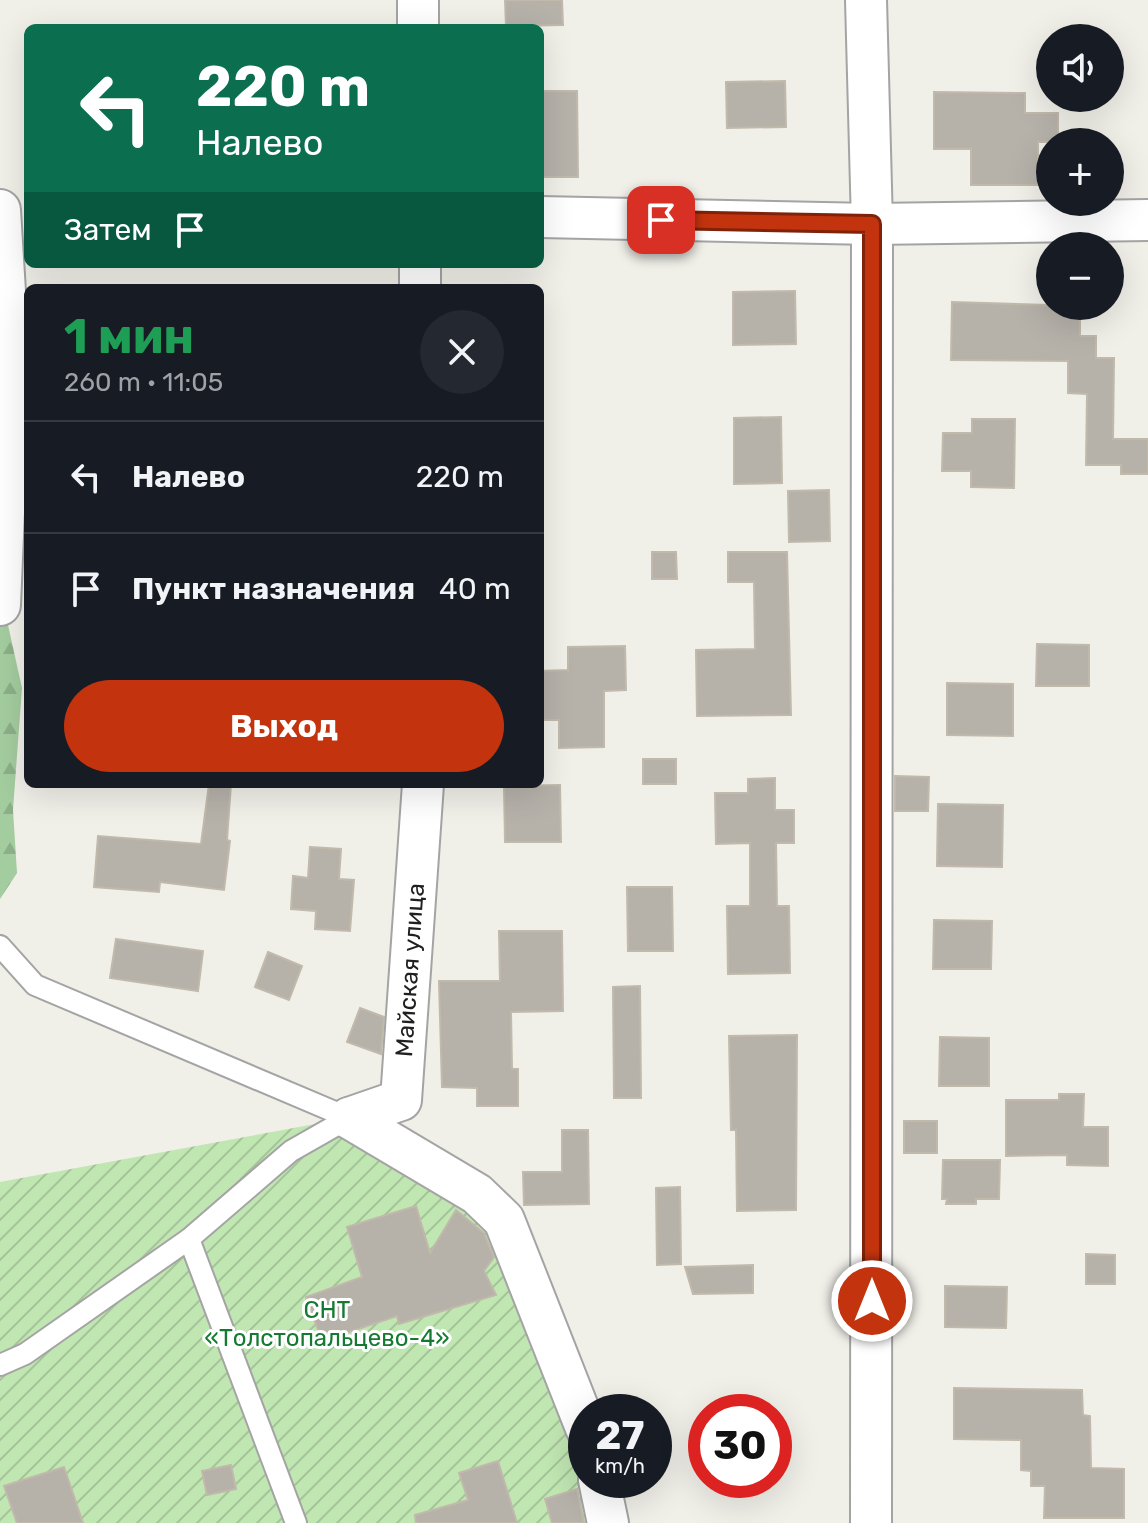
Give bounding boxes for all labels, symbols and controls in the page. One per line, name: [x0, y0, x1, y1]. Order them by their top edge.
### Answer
map controls: [1036, 24, 1124, 320]
button: sound: [1036, 24, 1124, 112]
text: 220 m: [196, 54, 370, 120]
icon: left: [64, 56, 168, 160]
text: Налево: [196, 121, 323, 164]
button: +: [1036, 128, 1124, 216]
pin: [627, 186, 695, 254]
icon: arrive: [639, 198, 683, 242]
icon: arrive: [168, 208, 212, 252]
text: Затем: [64, 212, 152, 248]
button: −: [1036, 232, 1124, 320]
text: 1 мин: [64, 308, 194, 365]
button: close: [420, 310, 504, 394]
text: 260 m · 11:05: [64, 367, 223, 398]
icon: left: [64, 455, 108, 499]
text: Налево: [132, 459, 245, 495]
text: 220 m: [416, 459, 504, 495]
icon: arrive: [64, 567, 108, 611]
text: Пункт назначения: [132, 571, 415, 607]
text: 40 m: [439, 571, 511, 607]
button: Выход: [64, 680, 504, 772]
street label: Майская улица: [390, 882, 430, 1058]
position arrow: [830, 1259, 914, 1343]
park label: СНТ «Толстопальцево-4»: [204, 1296, 450, 1352]
speed limit sign: 30: [688, 1394, 792, 1498]
text: 27: [596, 1412, 644, 1459]
text: km/h: [595, 1454, 645, 1478]

